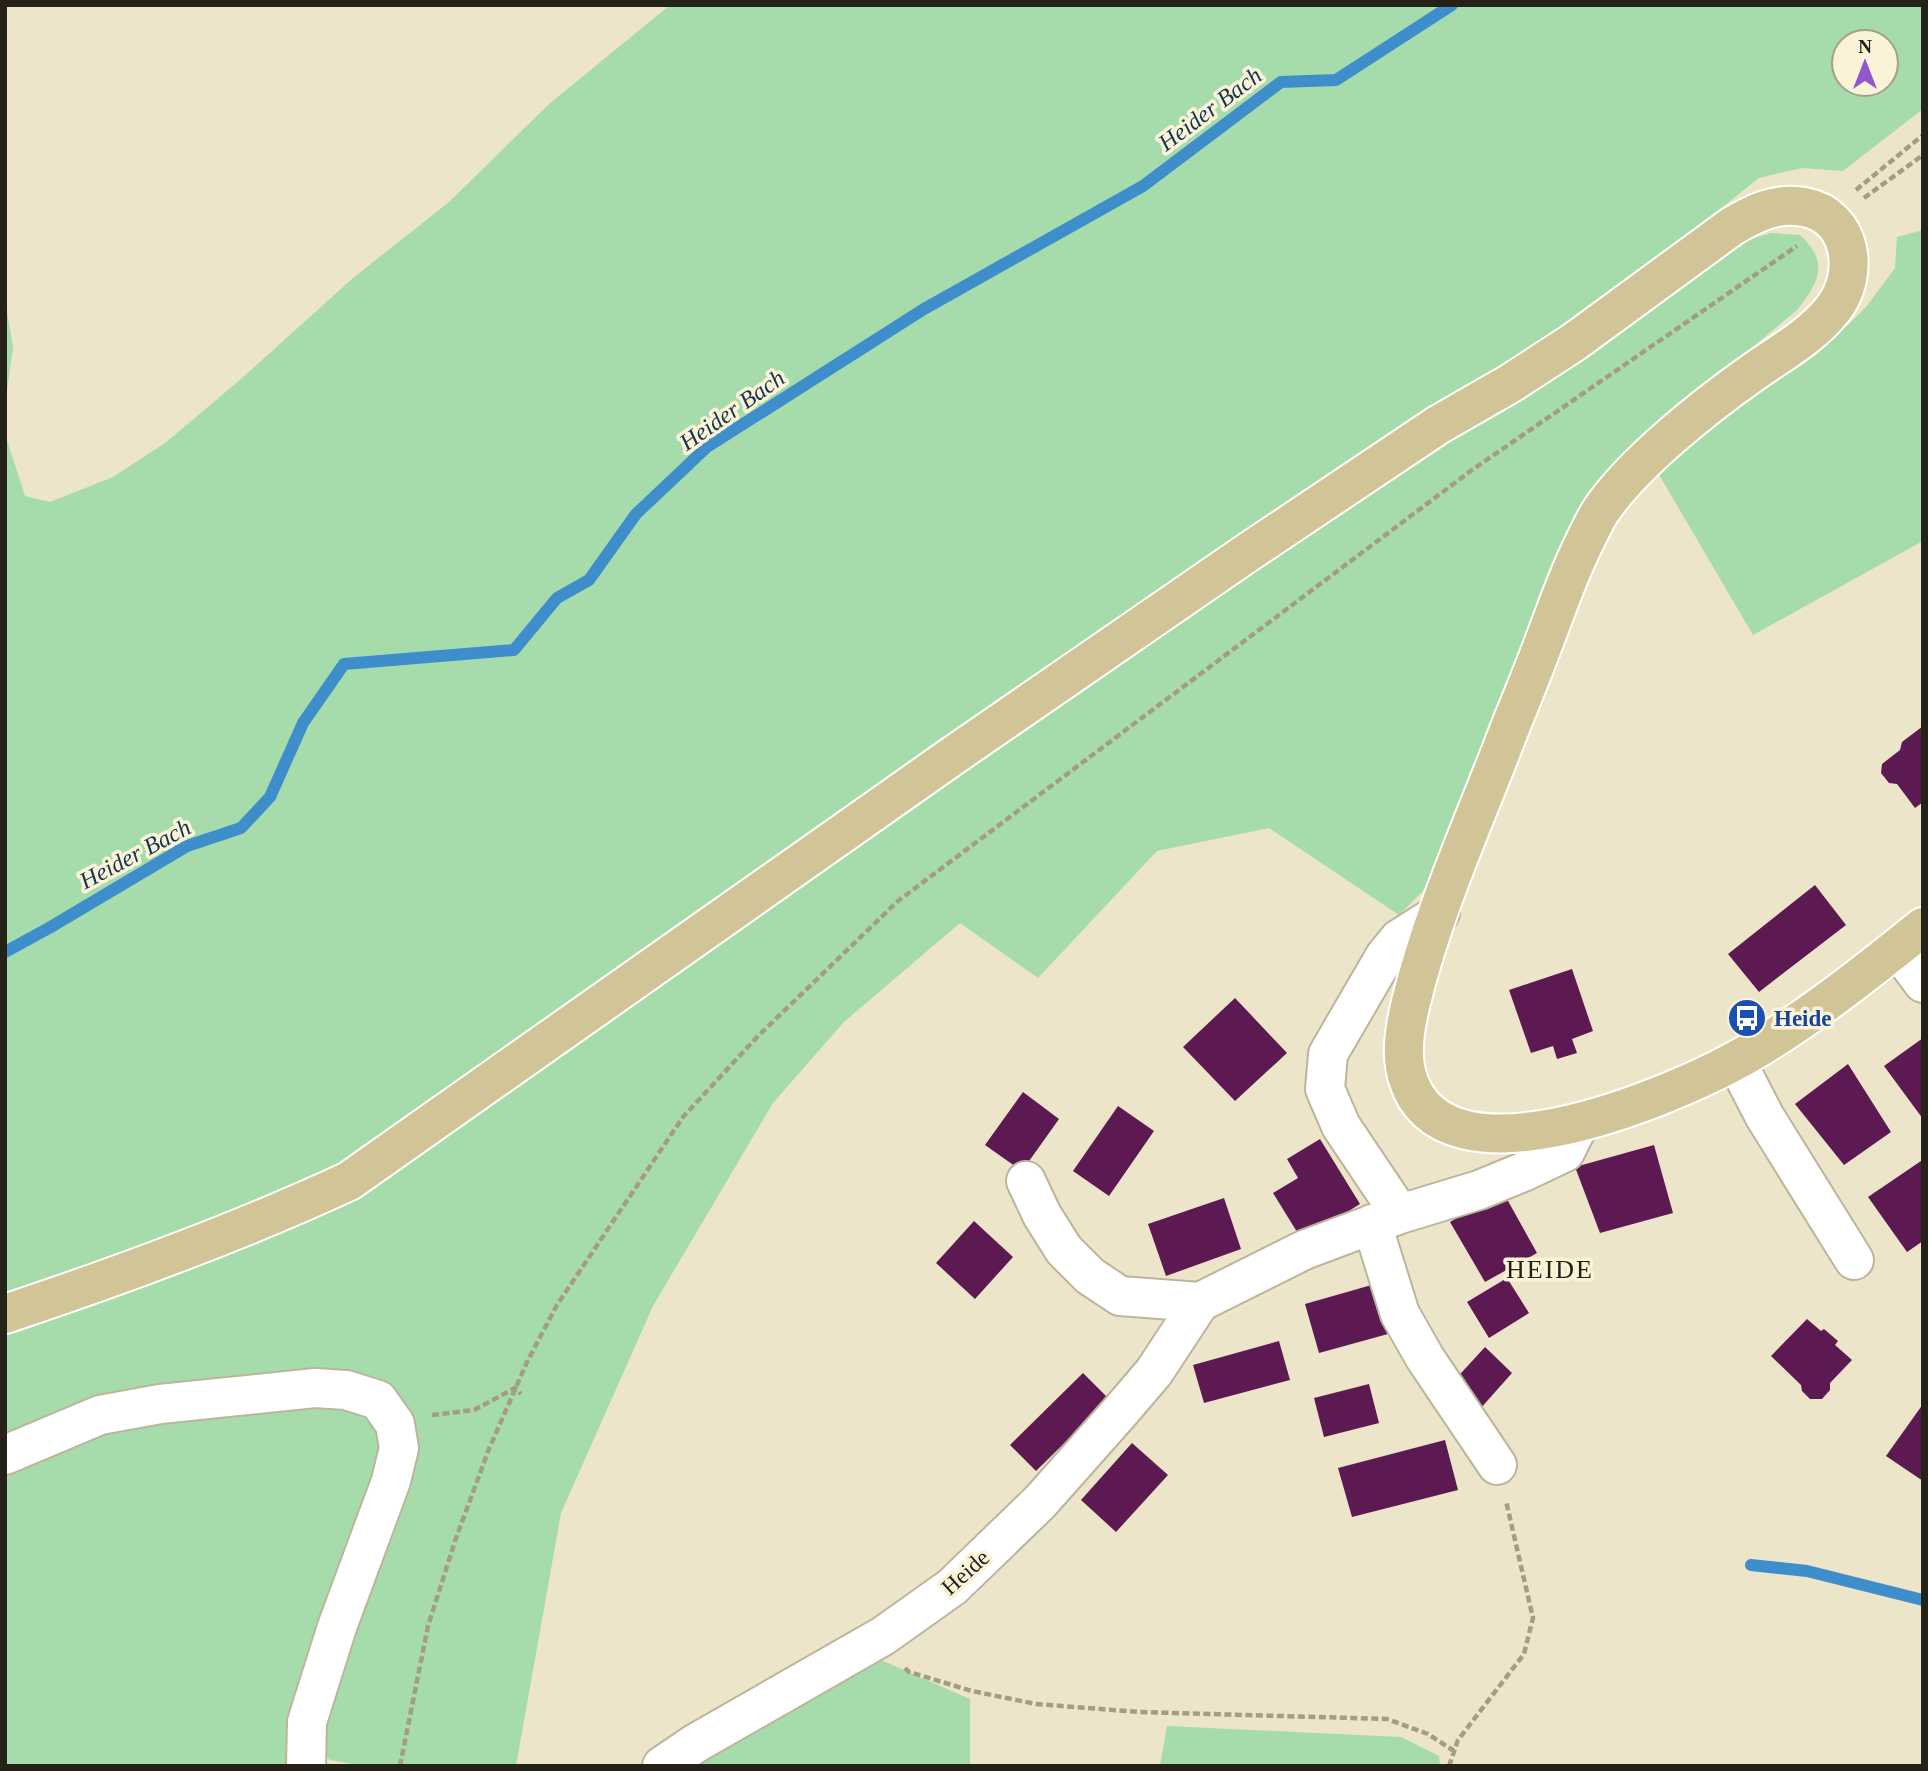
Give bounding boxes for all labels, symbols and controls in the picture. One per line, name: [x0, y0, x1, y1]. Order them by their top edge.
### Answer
north arrow: [1830, 28, 1900, 98]
text: N: [1858, 36, 1872, 57]
water label: Heider Bach: [1153, 62, 1267, 157]
water label: Heider Bach: [674, 364, 789, 456]
water label: Heider Bach: [74, 814, 195, 895]
bus stop icon: Heide: [1726, 997, 1768, 1039]
place label: Heide: [1774, 1006, 1832, 1031]
district label: HEIDE: [1506, 1255, 1594, 1284]
street label: Heide: [937, 1545, 994, 1600]

